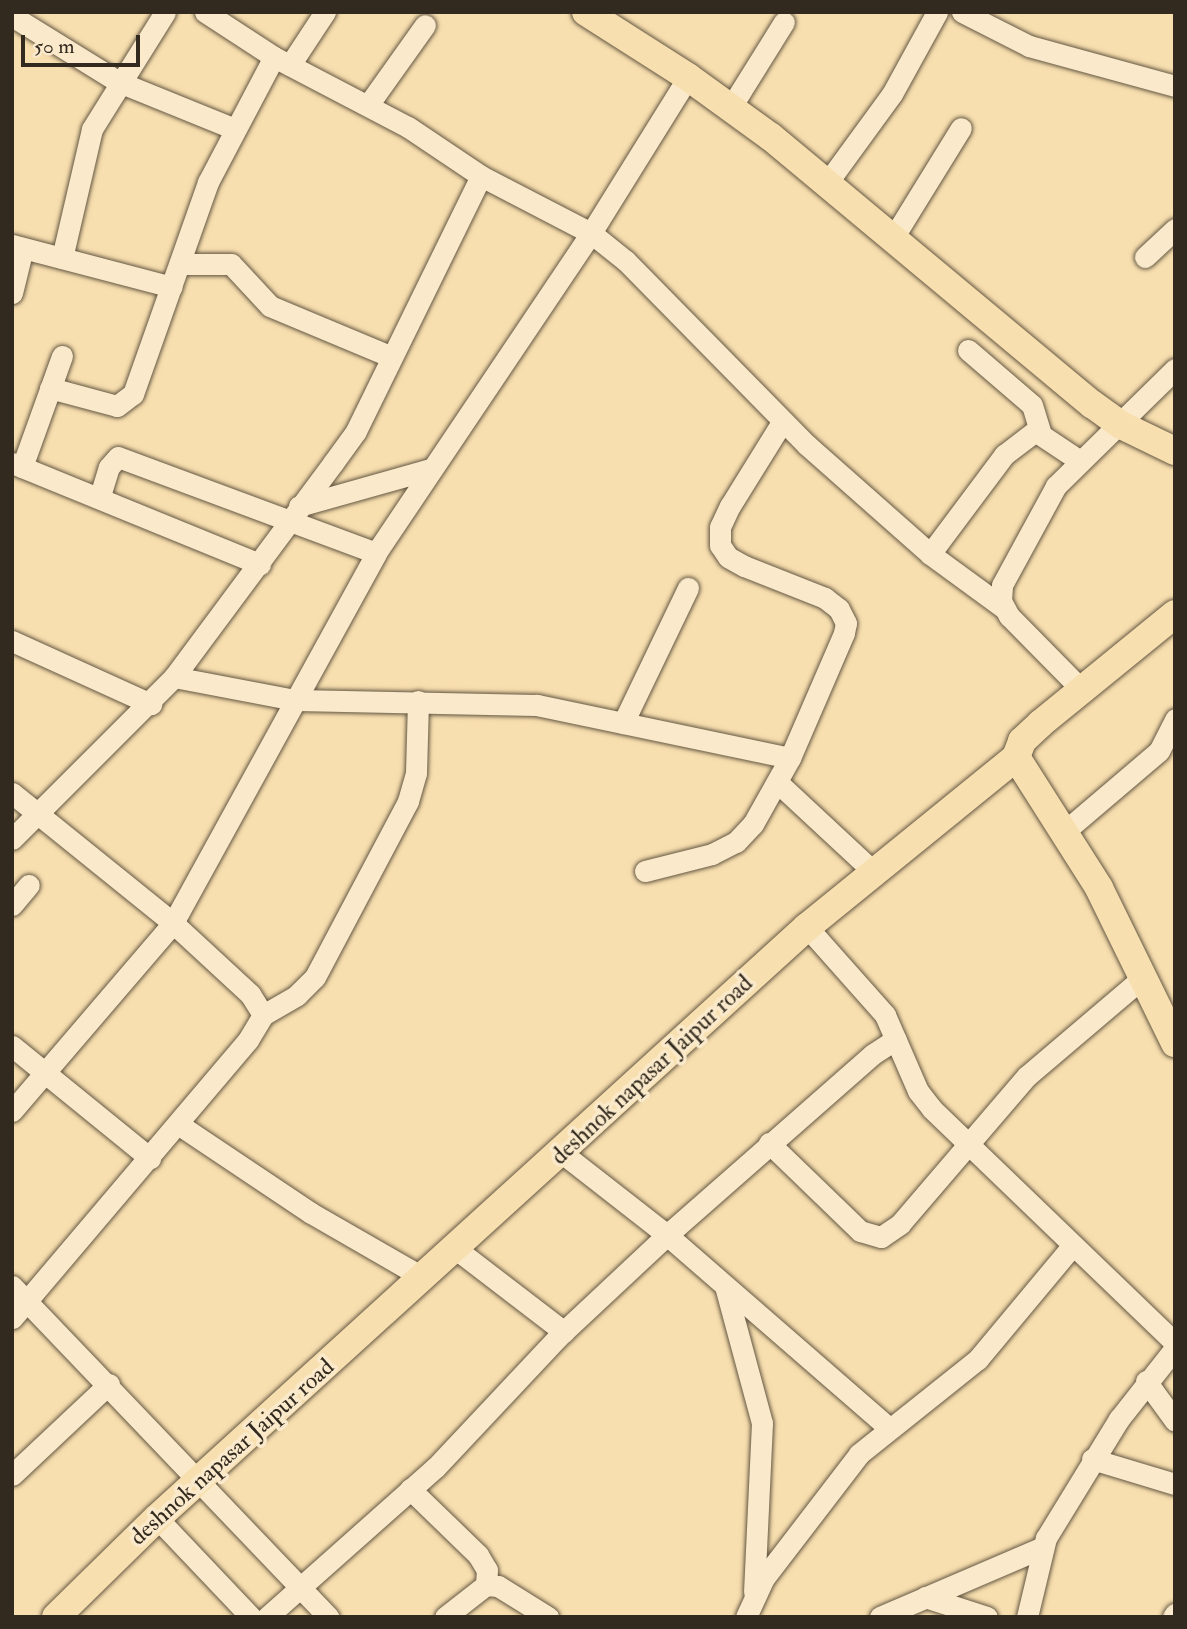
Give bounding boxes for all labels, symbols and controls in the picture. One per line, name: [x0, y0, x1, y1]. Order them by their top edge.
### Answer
scale bar: [24, 21, 144, 65]
text: 50 m: [34, 33, 75, 60]
street label: deshnok napasar Jaipur road: [545, 969, 759, 1171]
street label: deshnok napasar Jaipur road: [124, 1353, 340, 1551]

